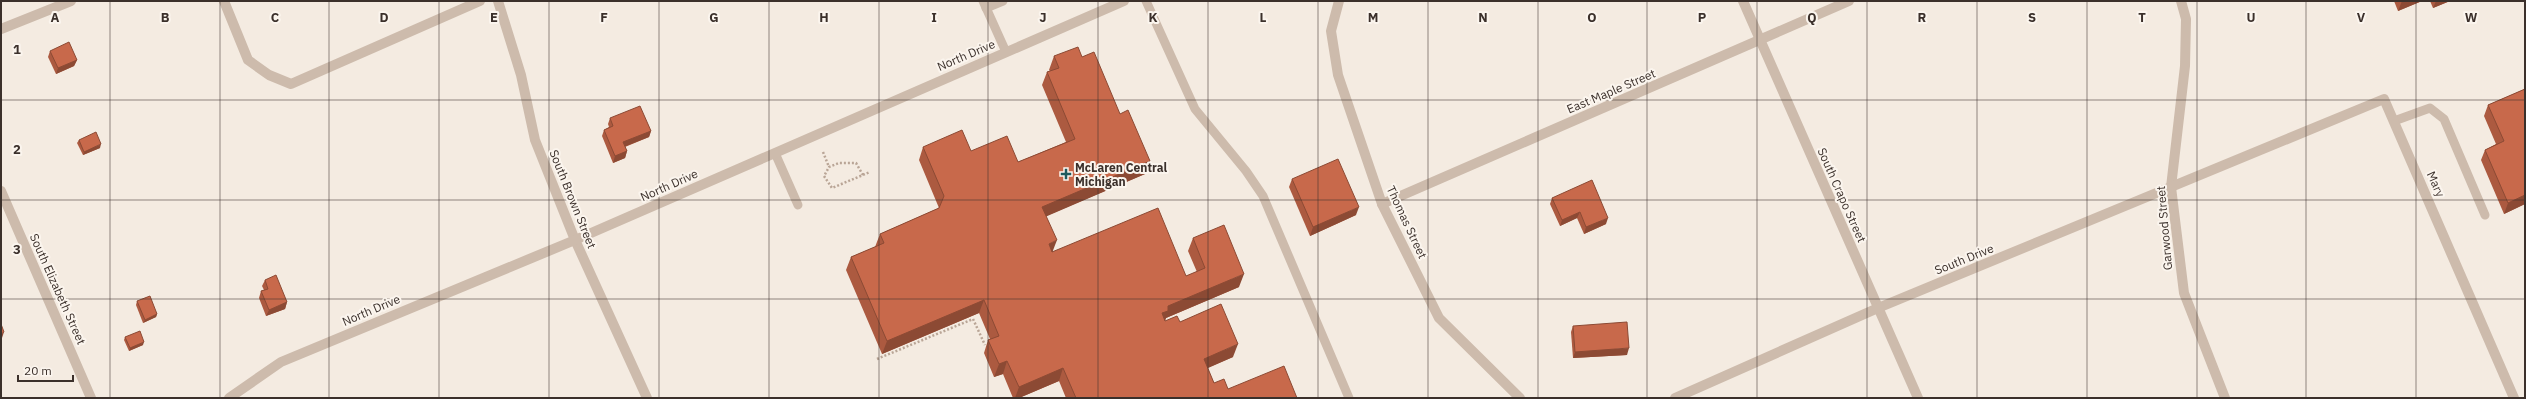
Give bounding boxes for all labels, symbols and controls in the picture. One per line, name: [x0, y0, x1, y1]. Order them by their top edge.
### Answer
text: A: [51, 9, 60, 26]
text: B: [161, 9, 170, 26]
text: C: [271, 9, 280, 26]
text: D: [379, 9, 389, 26]
text: E: [490, 9, 498, 26]
text: F: [600, 9, 608, 26]
text: G: [709, 9, 719, 26]
text: H: [819, 9, 829, 26]
text: I: [931, 9, 937, 26]
text: J: [1039, 9, 1047, 26]
text: K: [1148, 9, 1158, 26]
text: L: [1260, 9, 1267, 26]
text: M: [1368, 9, 1378, 26]
text: N: [1478, 9, 1488, 26]
text: O: [1587, 9, 1597, 26]
text: P: [1698, 9, 1707, 26]
text: Q: [1807, 9, 1817, 26]
text: R: [1918, 9, 1927, 26]
text: S: [2028, 9, 2036, 26]
text: T: [2138, 9, 2146, 26]
text: U: [2246, 9, 2256, 26]
text: V: [2357, 9, 2366, 26]
text: W: [2465, 9, 2478, 26]
street label: North Drive: [935, 36, 998, 74]
text: 1: [13, 41, 21, 58]
street label: East Maple Street: [1564, 66, 1658, 116]
text: 2: [13, 141, 21, 158]
street label: South Crapo Street: [1814, 145, 1870, 245]
street label: South Brown Street: [546, 148, 600, 250]
place label: McLaren Central Michigan: [1075, 160, 1168, 189]
street label: North Drive: [638, 166, 700, 204]
marker: McLaren Central Michigan: [1060, 168, 1072, 180]
street label: Mary: [2424, 169, 2448, 199]
street label: Thomas Street: [1384, 183, 1430, 261]
street label: Garwood Street: [2153, 185, 2175, 271]
street label: South Elizabeth Street: [27, 231, 89, 347]
street label: South Drive: [1932, 240, 1996, 278]
text: 3: [13, 241, 21, 258]
street label: North Drive: [340, 291, 403, 329]
scale bar: [18, 357, 73, 383]
text: 20 m: [24, 363, 52, 378]

